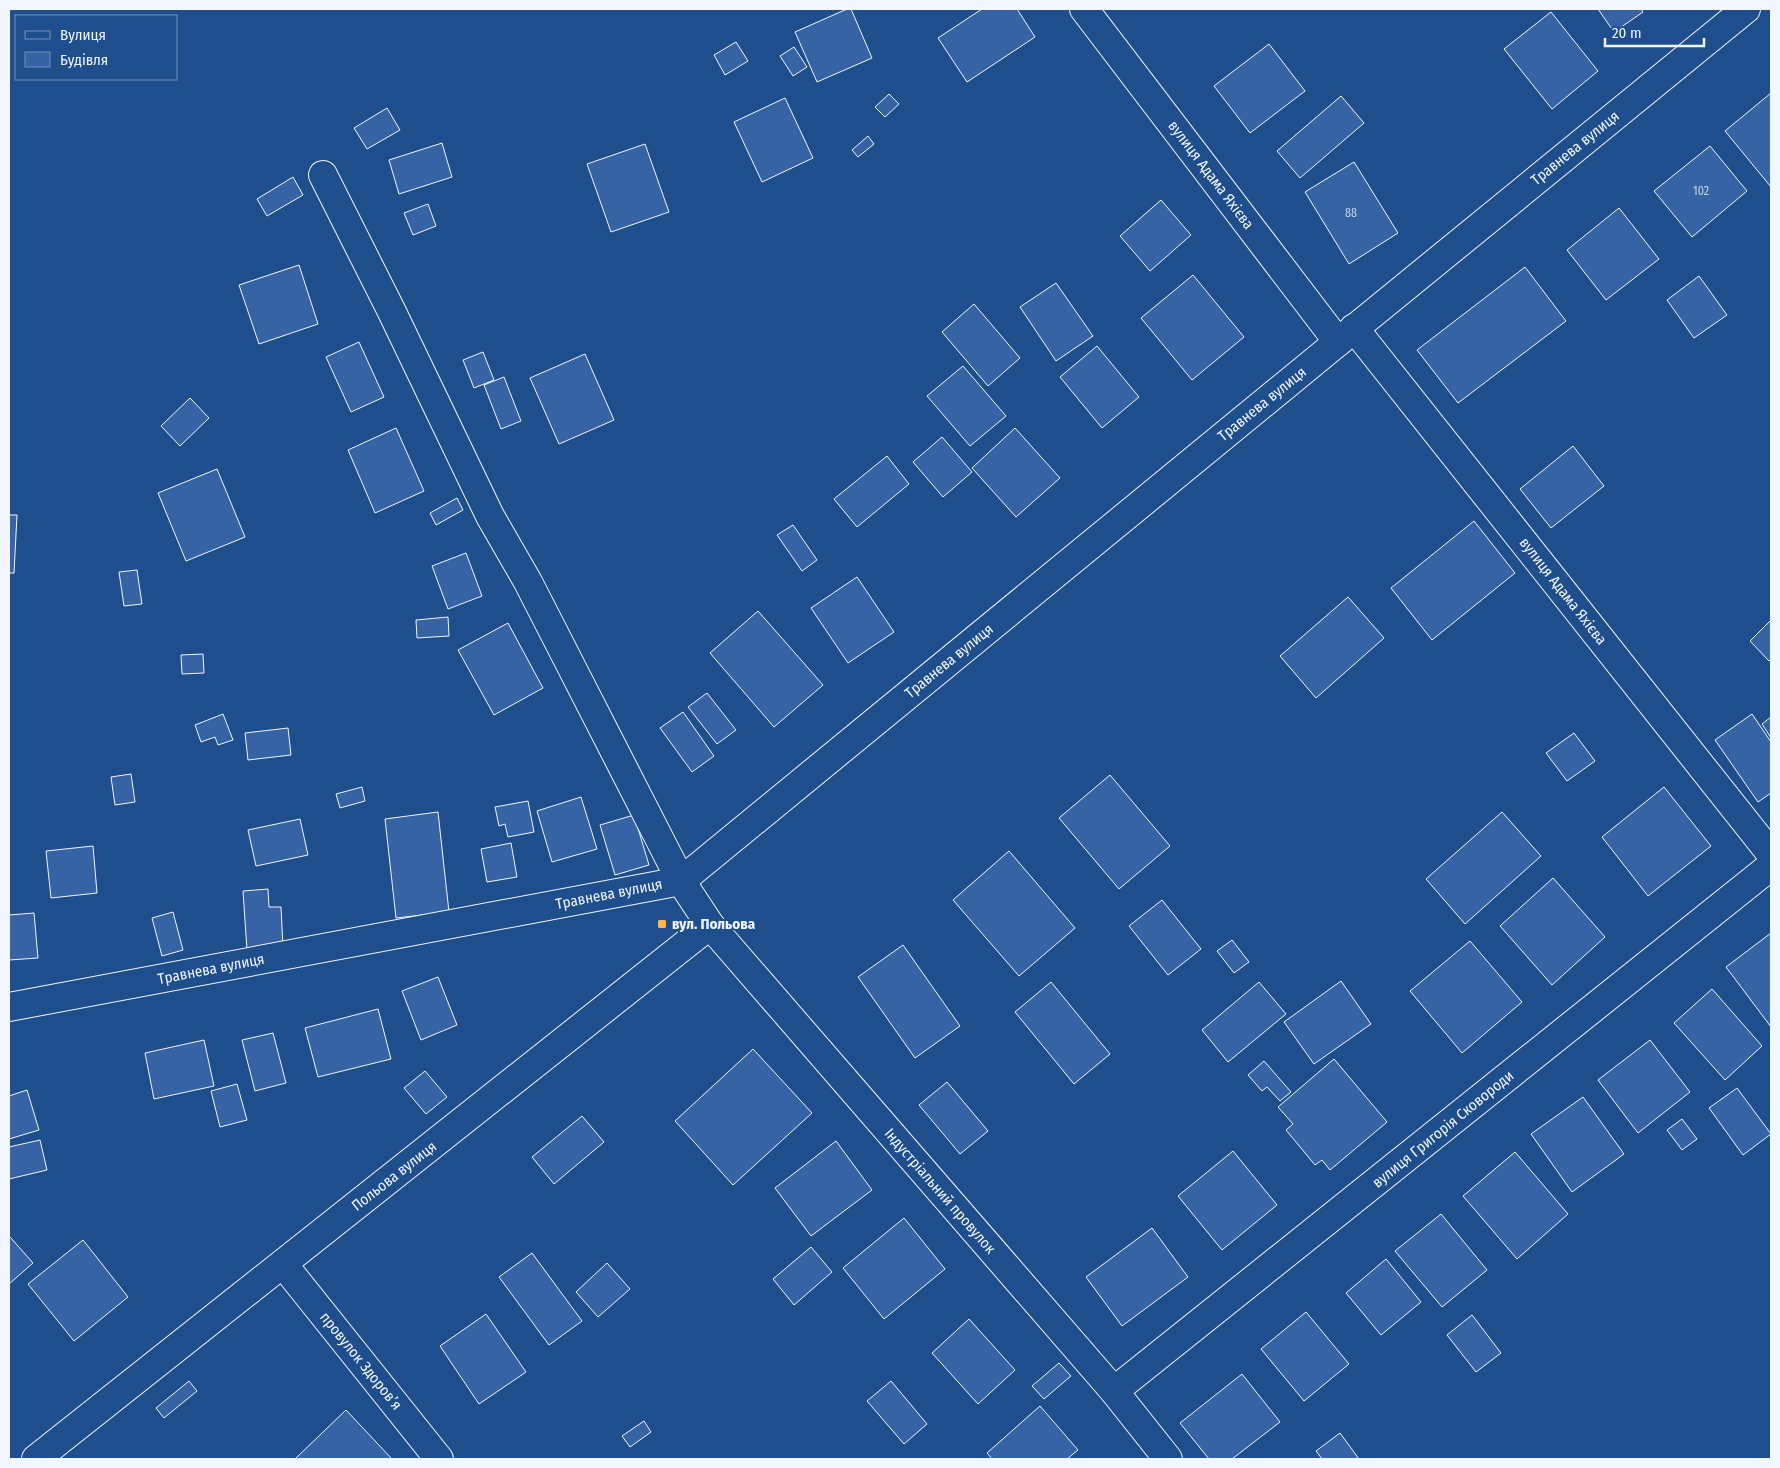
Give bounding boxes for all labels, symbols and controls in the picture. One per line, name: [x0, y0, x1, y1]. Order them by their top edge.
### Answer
legend: [15, 15, 178, 80]
scale bar: [1605, 15, 1704, 47]
text: 20 m: [1612, 24, 1642, 42]
text: Вулиця: [60, 26, 106, 44]
text: Будівля: [60, 51, 108, 69]
street label: Травнева вулиця: [1527, 107, 1623, 189]
street label: вулиця Адама Яхієва: [1164, 117, 1258, 233]
house number: 102: [1693, 184, 1709, 198]
house number: 88: [1345, 206, 1357, 220]
street label: Травнева вулиця: [1214, 363, 1310, 445]
street label: вулиця Адама Яхієва: [1516, 534, 1610, 648]
street label: Травнева вулиця: [901, 620, 997, 702]
street label: Травнева вулиця: [554, 875, 664, 913]
place label: вул. Польова: [672, 915, 756, 933]
marker: вул. Польова: [656, 918, 668, 930]
street label: Травнева вулиця: [156, 950, 266, 988]
street label: вулиця Григорія Сковороди: [1369, 1066, 1517, 1192]
street label: Індустріальний провулок: [881, 1125, 999, 1257]
street label: Польова вулиця: [348, 1137, 440, 1215]
street label: провулок Здоровʼя: [316, 1309, 406, 1413]

